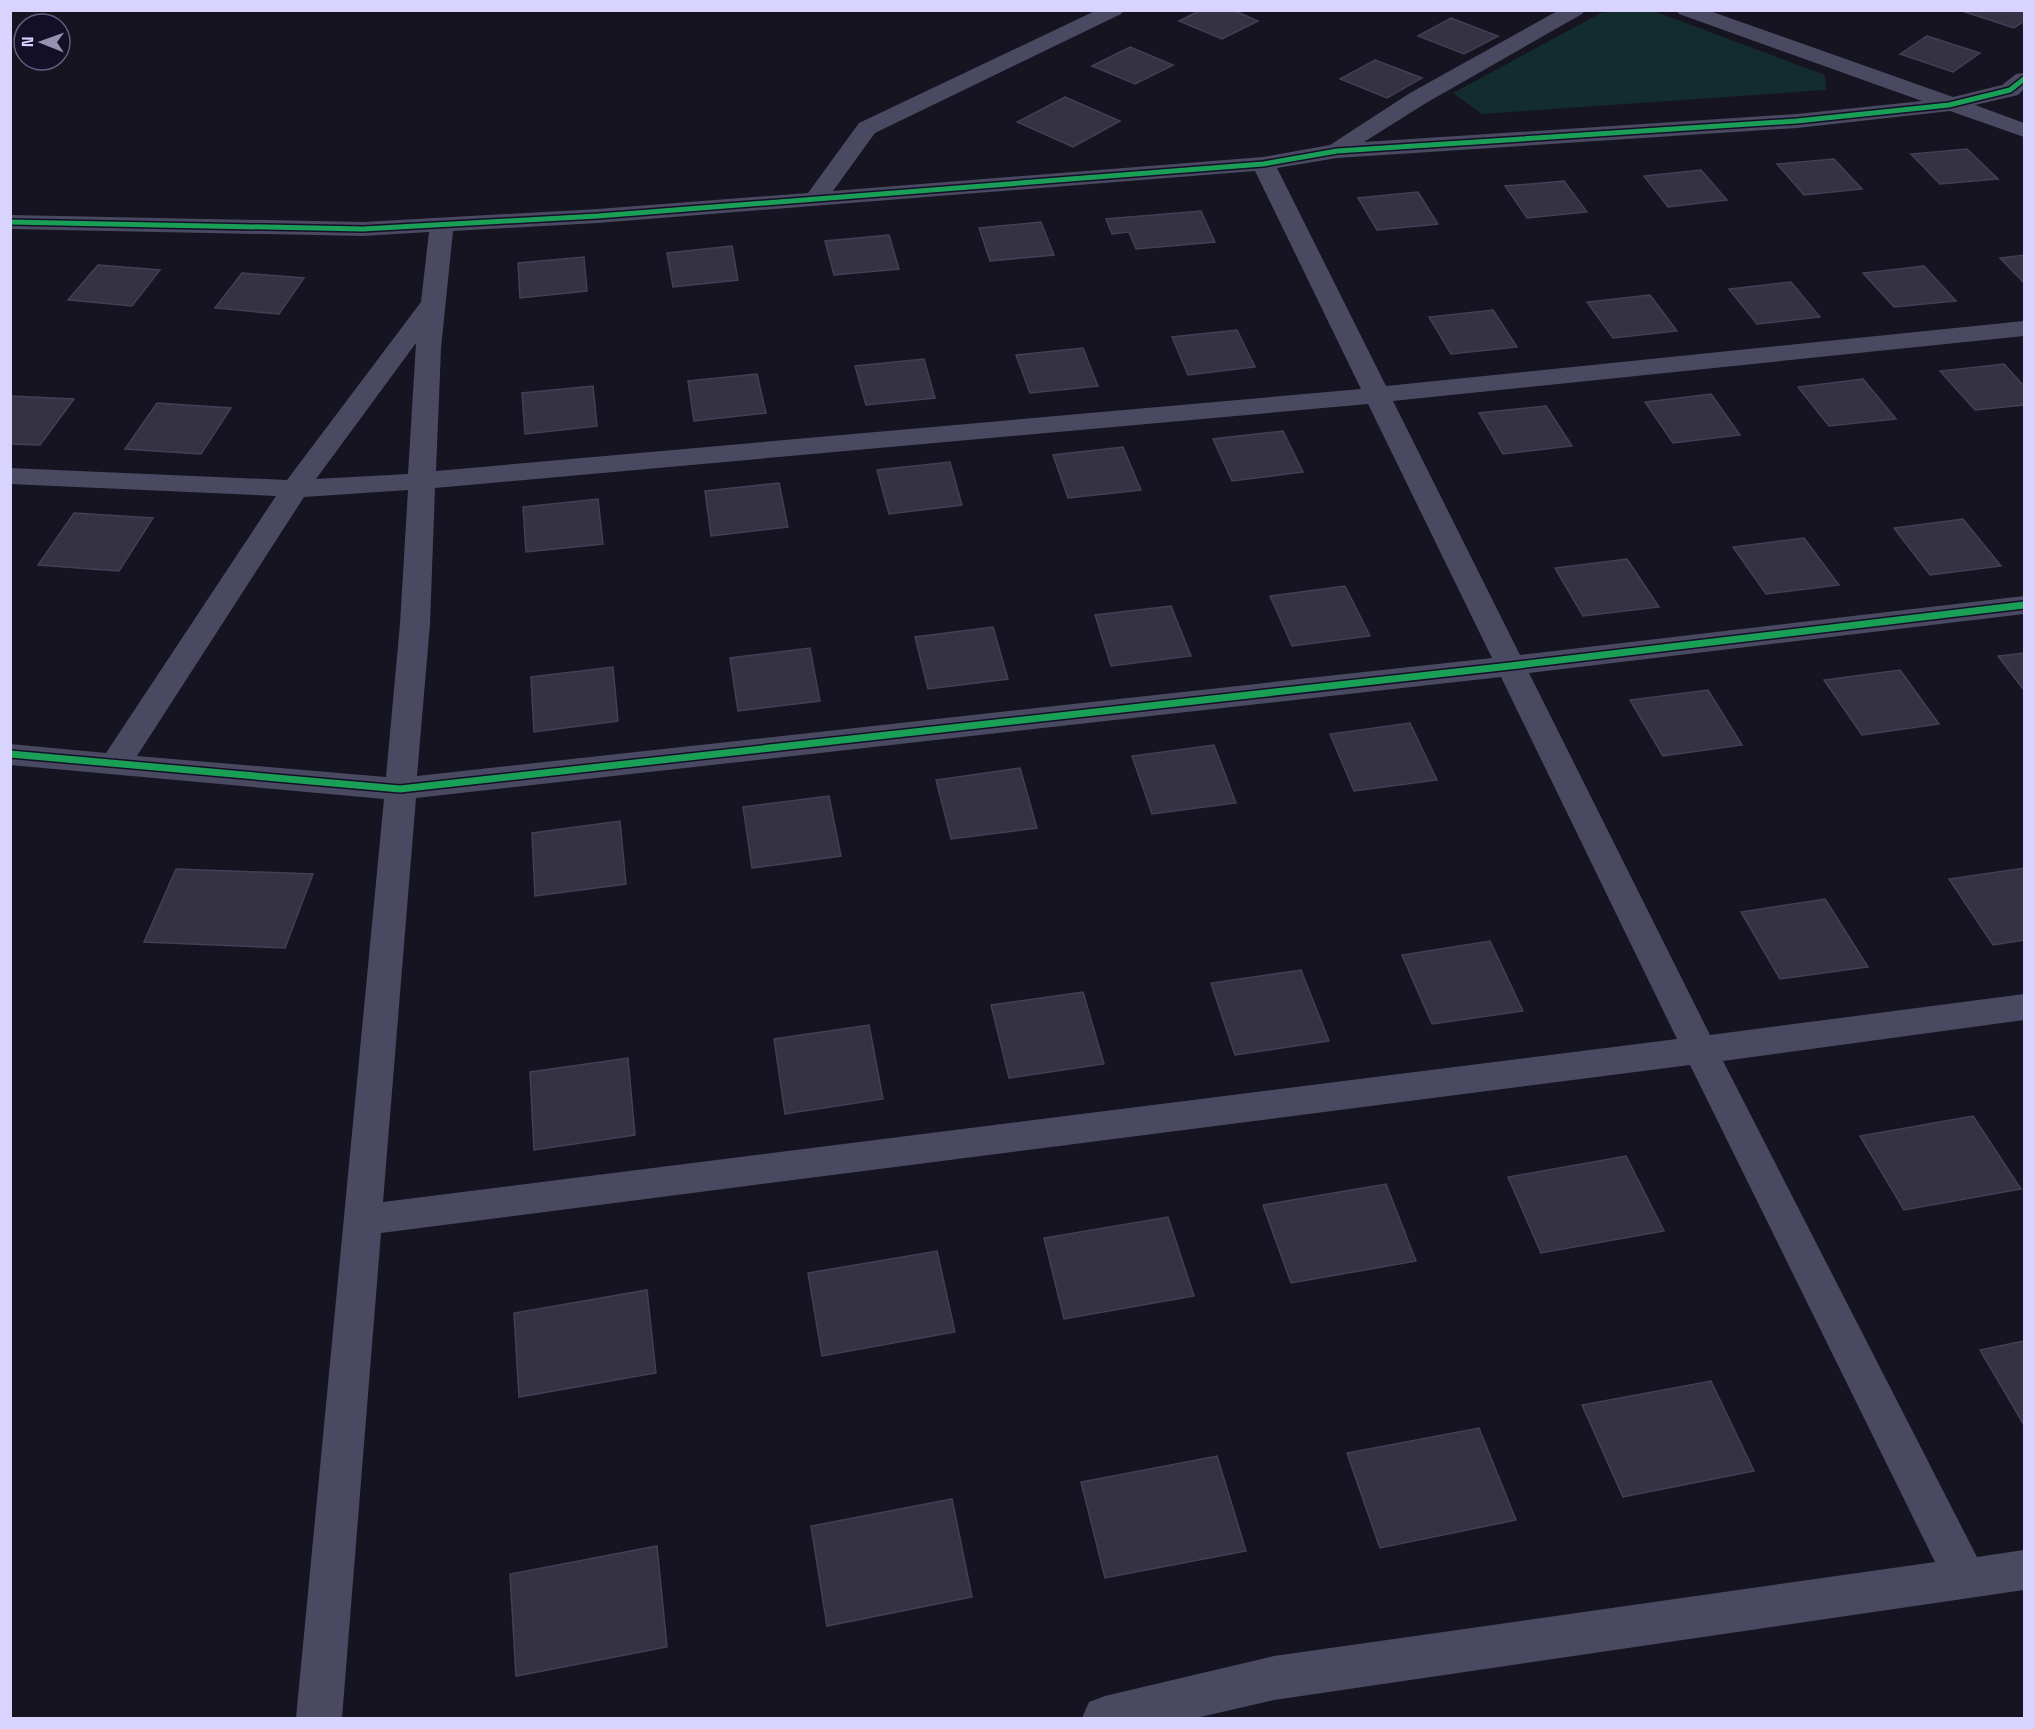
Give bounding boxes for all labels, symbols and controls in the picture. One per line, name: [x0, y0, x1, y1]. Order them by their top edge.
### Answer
north arrow: [12, 12, 72, 72]
text: N: [17, 36, 38, 47]

